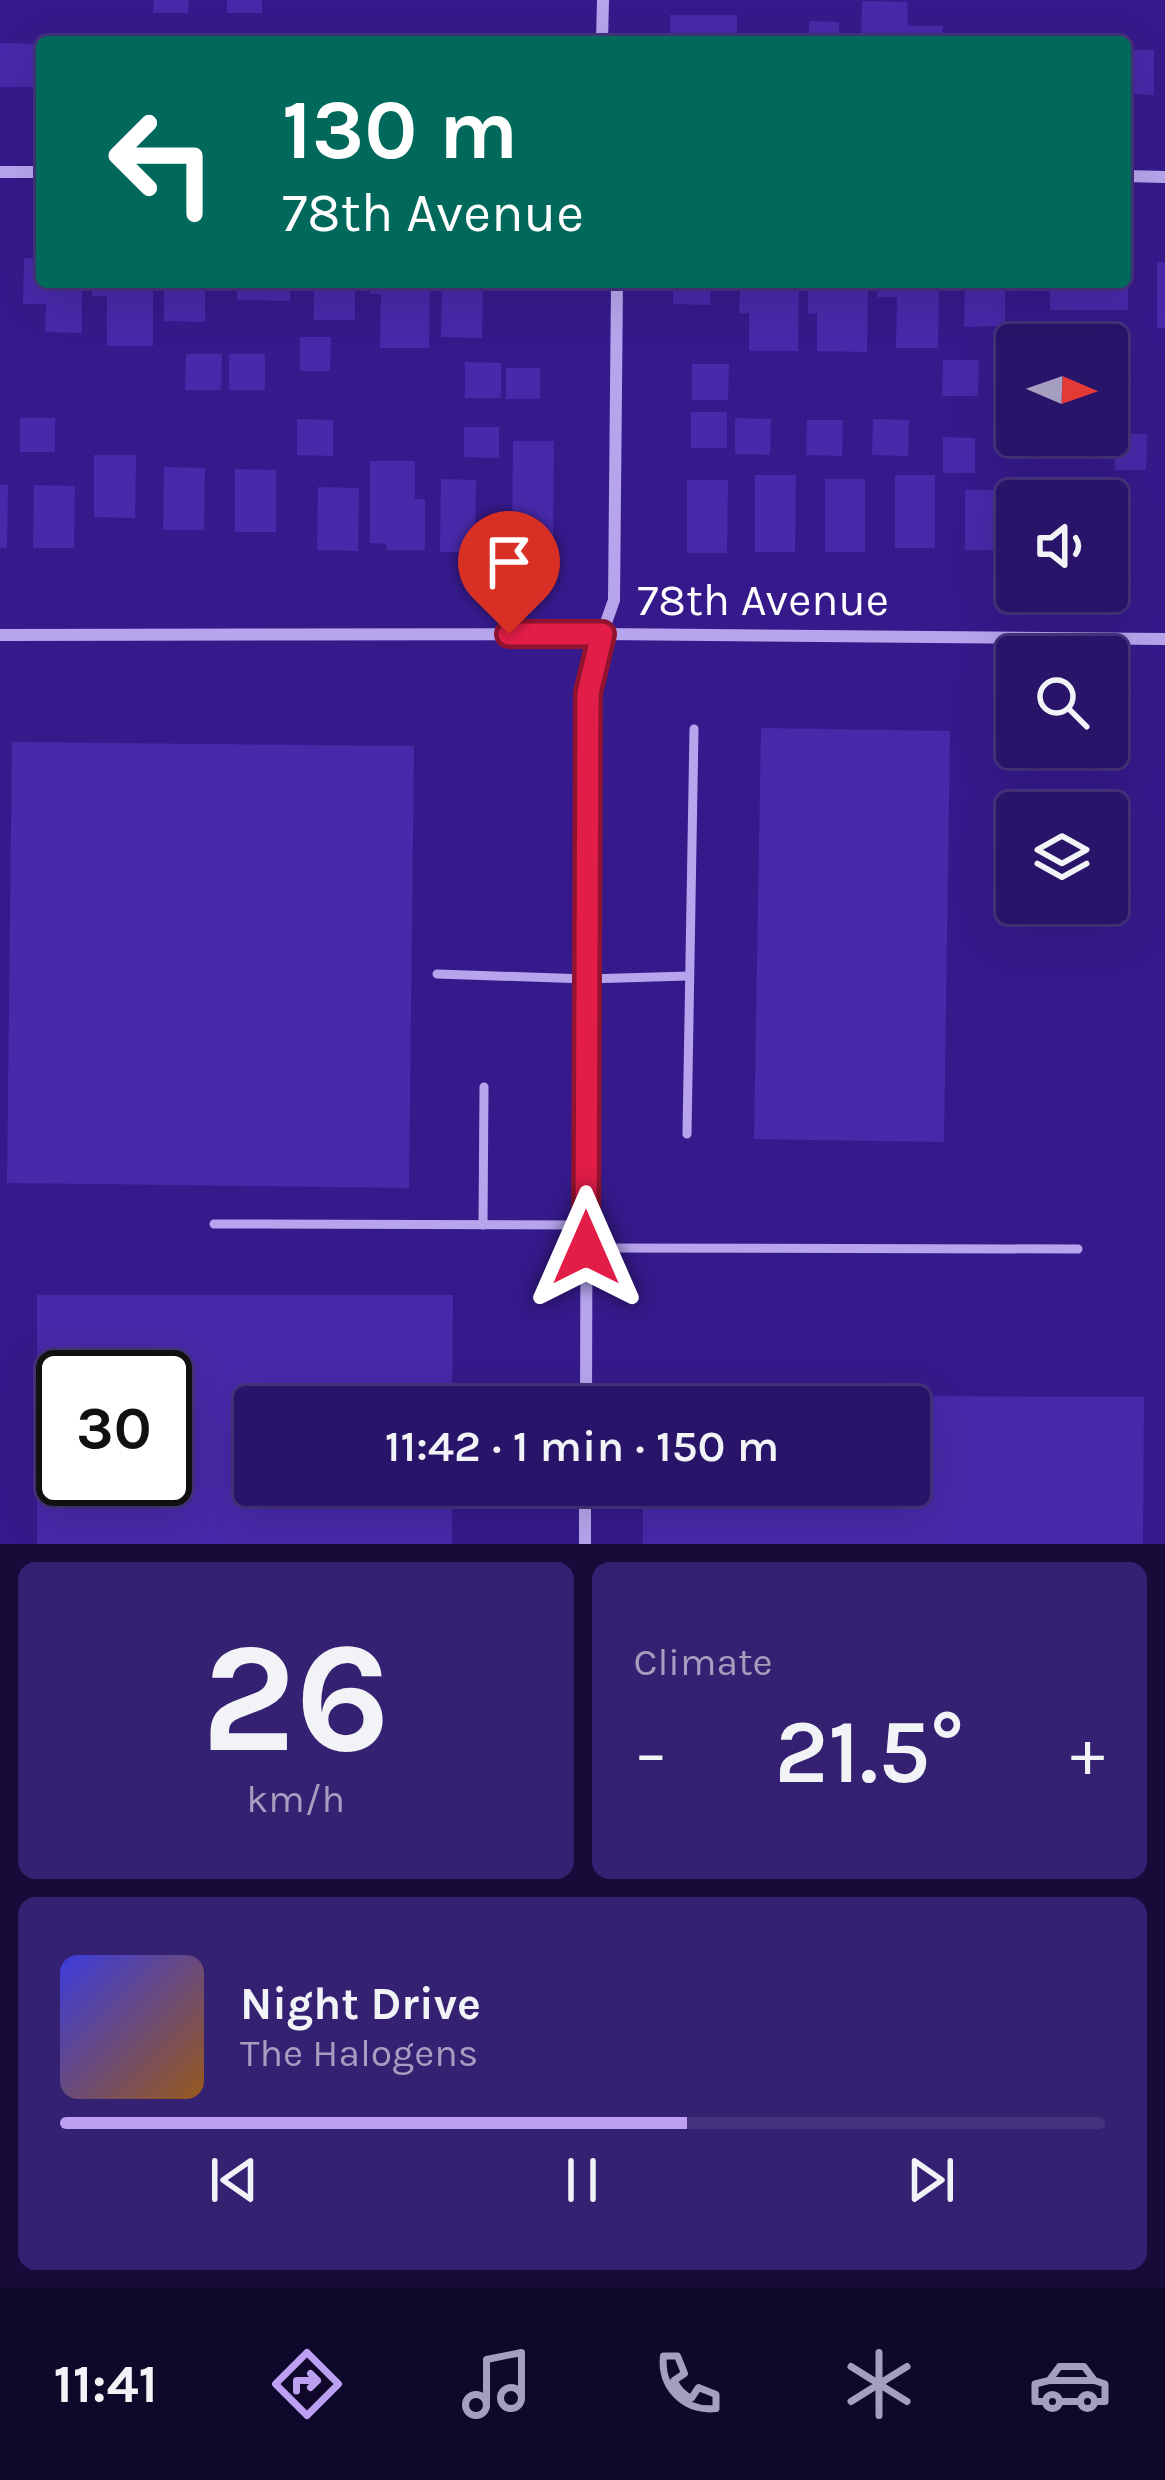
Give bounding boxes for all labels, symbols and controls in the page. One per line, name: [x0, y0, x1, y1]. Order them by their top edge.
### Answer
text: 130 m: [282, 81, 518, 179]
icon: left: [84, 84, 240, 240]
text: 78th Avenue: [282, 181, 584, 245]
north arrow: [996, 324, 1128, 456]
map controls: [996, 324, 1128, 924]
button: sound: [996, 480, 1128, 612]
pin: [458, 511, 560, 634]
icon: arrive: [476, 529, 542, 595]
street label: 78th Avenue: [637, 574, 889, 626]
button: search: [996, 636, 1128, 768]
button: layers: [996, 792, 1128, 924]
position arrow: [523, 1185, 649, 1311]
speed limit sign: 30: [36, 1350, 192, 1506]
text: 11:42 · 1 min · 150 m: [385, 1420, 779, 1472]
text: 26: [201, 1607, 390, 1789]
text: Climate: [634, 1639, 773, 1685]
text: 21.5°: [775, 1699, 964, 1805]
text: −: [634, 1714, 668, 1792]
text: +: [1070, 1714, 1105, 1792]
text: km/h: [246, 1776, 345, 1822]
text: Night Drive: [240, 1978, 481, 2030]
text: The Halogens: [240, 2030, 478, 2076]
icon: previous: [201, 2147, 267, 2213]
icon: pause: [549, 2147, 615, 2213]
icon: next: [898, 2147, 964, 2213]
icon: directions: [265, 2342, 349, 2426]
icon: music: [455, 2342, 539, 2426]
icon: phone: [646, 2342, 730, 2426]
icon: climate: [837, 2342, 921, 2426]
icon: car: [1028, 2342, 1112, 2426]
text: 11:41: [53, 2352, 158, 2416]

